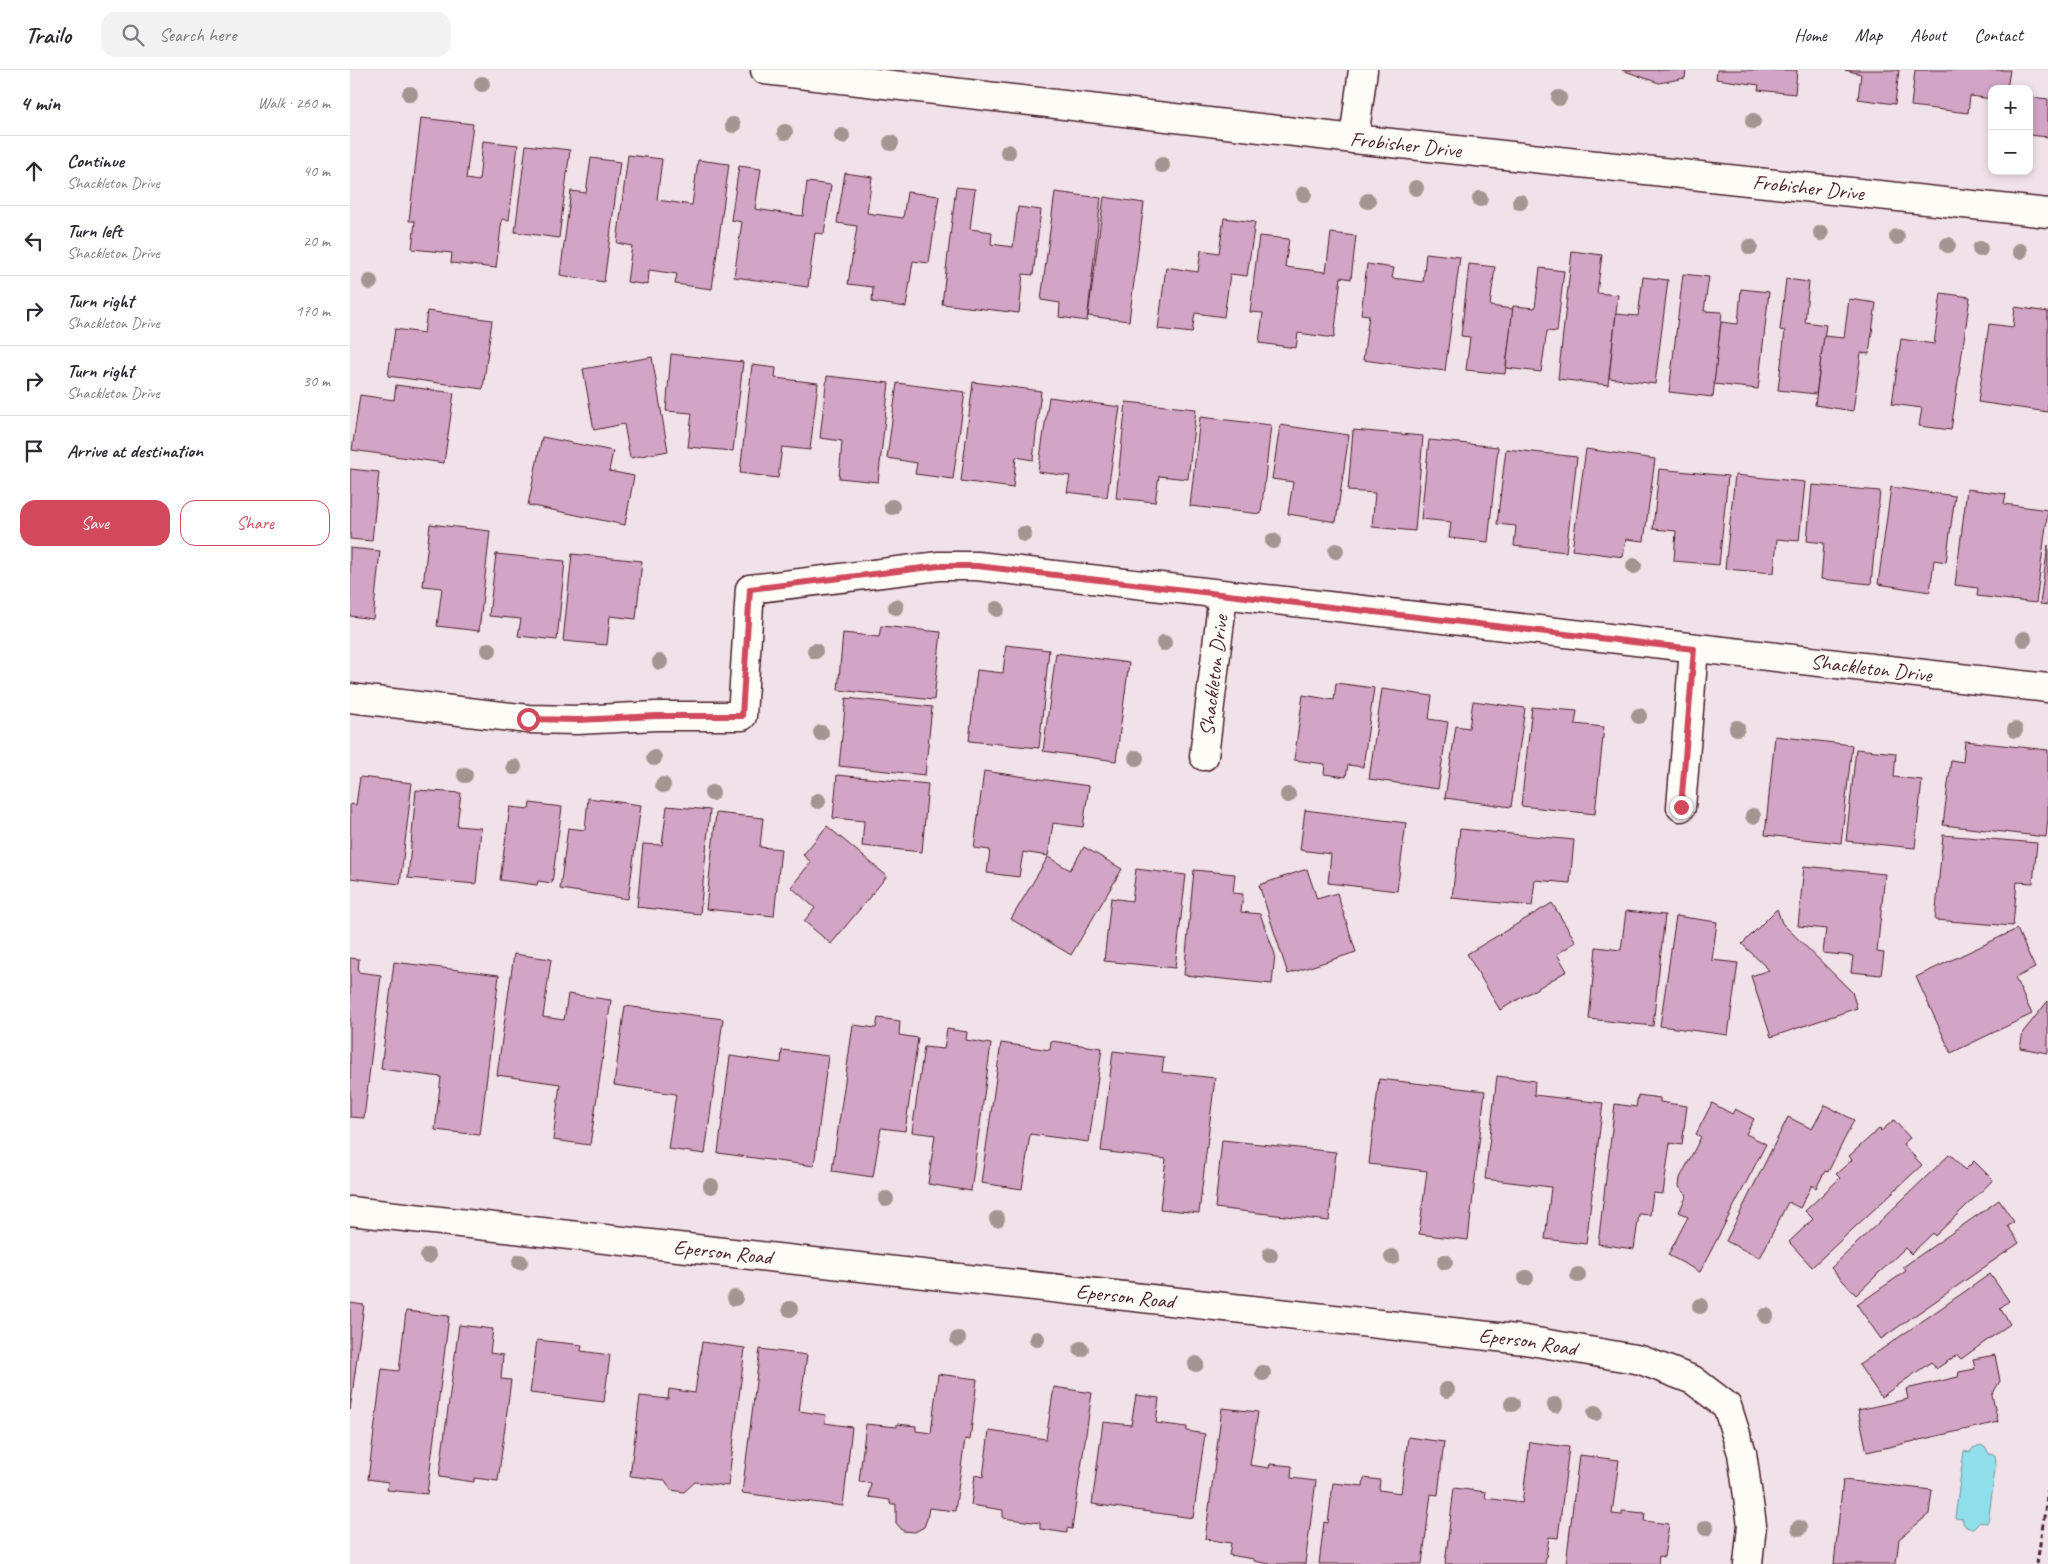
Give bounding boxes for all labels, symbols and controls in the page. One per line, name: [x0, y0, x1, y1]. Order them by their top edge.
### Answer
search box: [101, 12, 451, 57]
text: Trailo: [25, 20, 71, 50]
icon: search: [119, 21, 147, 49]
text: Search here: [159, 23, 236, 47]
text: Home: [1794, 24, 1827, 46]
text: Map: [1855, 24, 1882, 46]
text: About: [1910, 24, 1946, 46]
text: Contact: [1974, 24, 2023, 46]
map controls: [1988, 85, 2033, 175]
button: +: [1988, 85, 2033, 130]
text: 4 min: [20, 90, 60, 116]
text: Walk · 260 m: [258, 93, 330, 113]
street label: Frobisher Drive: [1349, 126, 1464, 163]
button: −: [1988, 130, 2033, 175]
text: Continue: [67, 149, 124, 173]
icon: ahead: [20, 157, 48, 185]
text: 40 m: [303, 161, 330, 181]
street label: Frobisher Drive: [1752, 169, 1866, 206]
text: Shackleton Drive: [67, 173, 160, 193]
text: Turn left: [67, 219, 122, 243]
icon: left: [20, 227, 48, 255]
text: 20 m: [303, 231, 330, 251]
text: Shackleton Drive: [67, 243, 160, 263]
text: Turn right: [67, 289, 134, 313]
icon: right: [20, 297, 48, 325]
text: 170 m: [296, 301, 330, 321]
text: Shackleton Drive: [67, 313, 160, 333]
text: Turn right: [67, 359, 134, 383]
icon: right: [20, 367, 48, 395]
text: 30 m: [303, 371, 330, 391]
text: Shackleton Drive: [67, 383, 160, 403]
icon: arrive: [20, 437, 48, 465]
text: Arrive at destination: [67, 439, 203, 463]
button: Save: [20, 500, 170, 546]
button: Share: [180, 500, 330, 546]
street label: Shackleton Drive: [1193, 612, 1234, 738]
street label: Shackleton Drive: [1809, 648, 1934, 688]
route start: [517, 708, 540, 731]
route end: [1670, 796, 1693, 819]
street label: Eperson Road: [672, 1234, 777, 1271]
street label: Eperson Road: [1075, 1278, 1179, 1315]
street label: Eperson Road: [1478, 1322, 1582, 1362]

